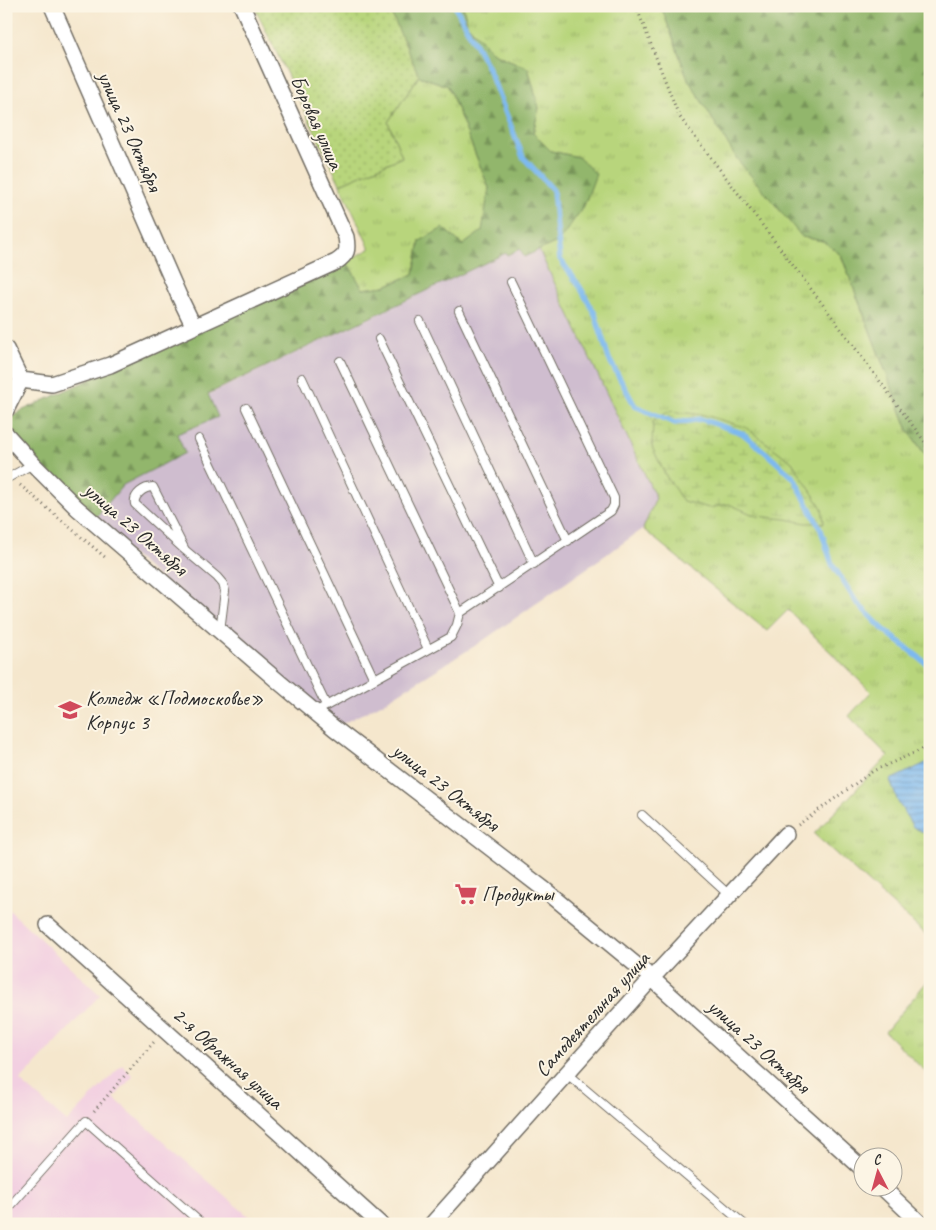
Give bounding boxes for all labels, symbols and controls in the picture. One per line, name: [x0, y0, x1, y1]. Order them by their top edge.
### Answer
street label: улица 23 Октября: [91, 65, 169, 196]
street label: Боровая улица: [285, 71, 350, 175]
street label: улица 23 Октября: [77, 476, 194, 582]
place label: Колледж «Подмосковье» Корпус 3: [86, 685, 264, 735]
school or university icon: Колледж «Подмосковье» Корпус 3: [57, 697, 83, 723]
street label: улица 23 Октября: [386, 736, 506, 838]
supermarket icon: Продукты: [453, 881, 479, 907]
place label: Продукты: [482, 881, 555, 907]
street label: Самодеятельная улица: [529, 945, 656, 1082]
street label: улица 23 Октября: [701, 992, 817, 1100]
street label: 2-я Овражная улица: [167, 1001, 290, 1116]
north arrow: [854, 1148, 904, 1198]
text: С: [872, 1151, 883, 1168]

